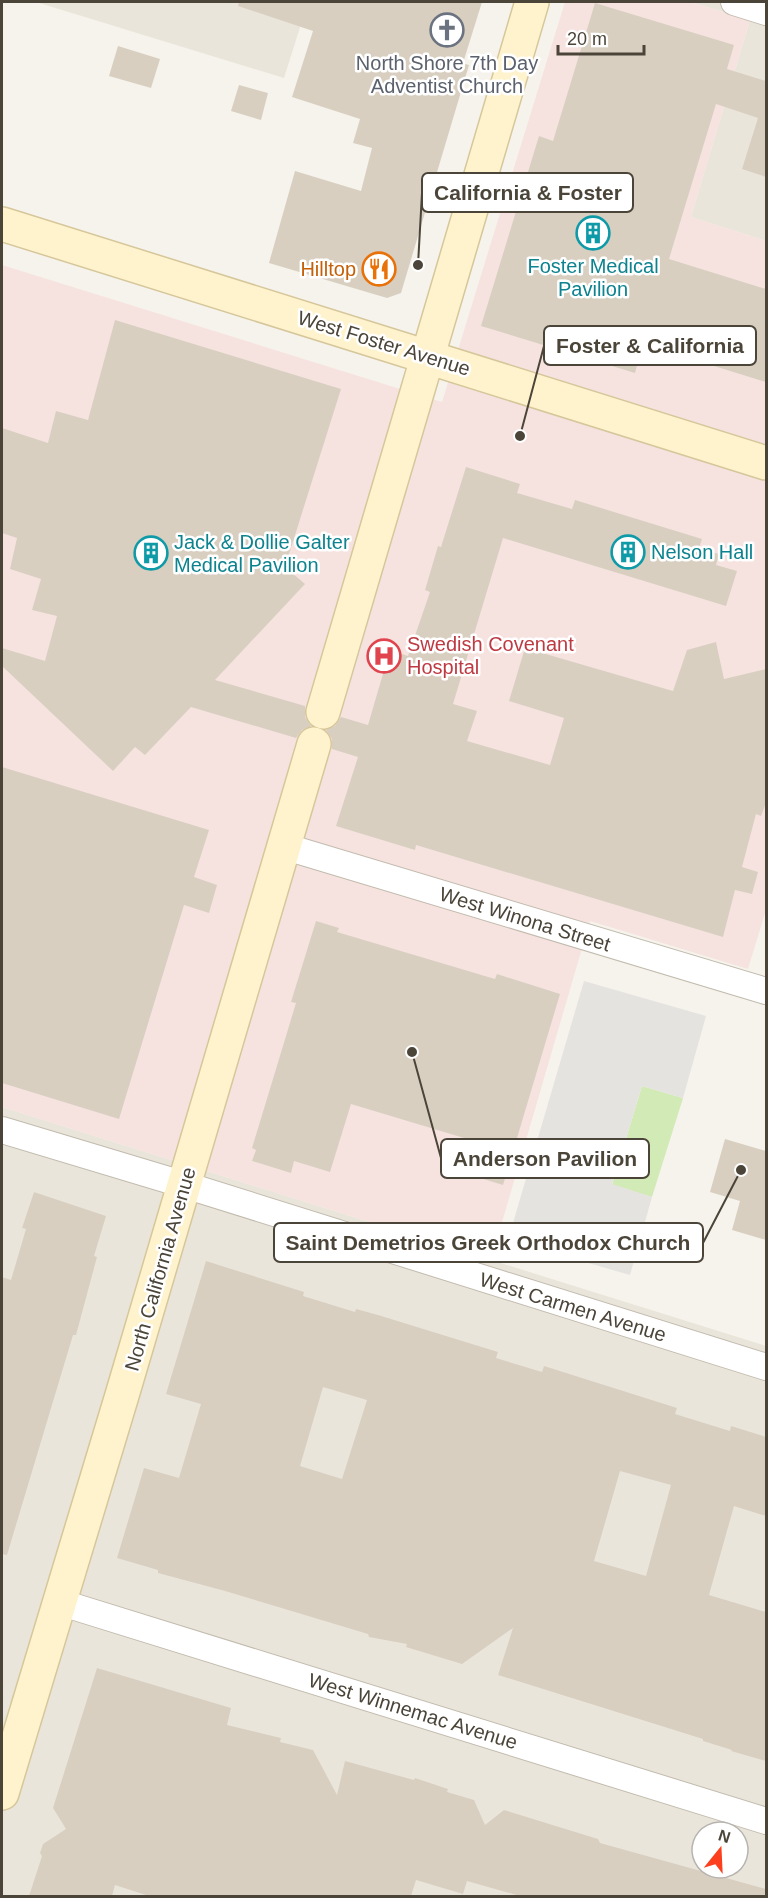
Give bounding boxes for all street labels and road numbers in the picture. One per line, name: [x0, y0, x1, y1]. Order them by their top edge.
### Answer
street label: West Foster Avenue: [295, 306, 473, 380]
street label: West Winona Street: [437, 883, 614, 956]
street label: North California Avenue: [120, 1165, 200, 1373]
street label: West Carmen Avenue: [477, 1268, 669, 1346]
street label: West Winnemac Avenue: [306, 1669, 520, 1753]

